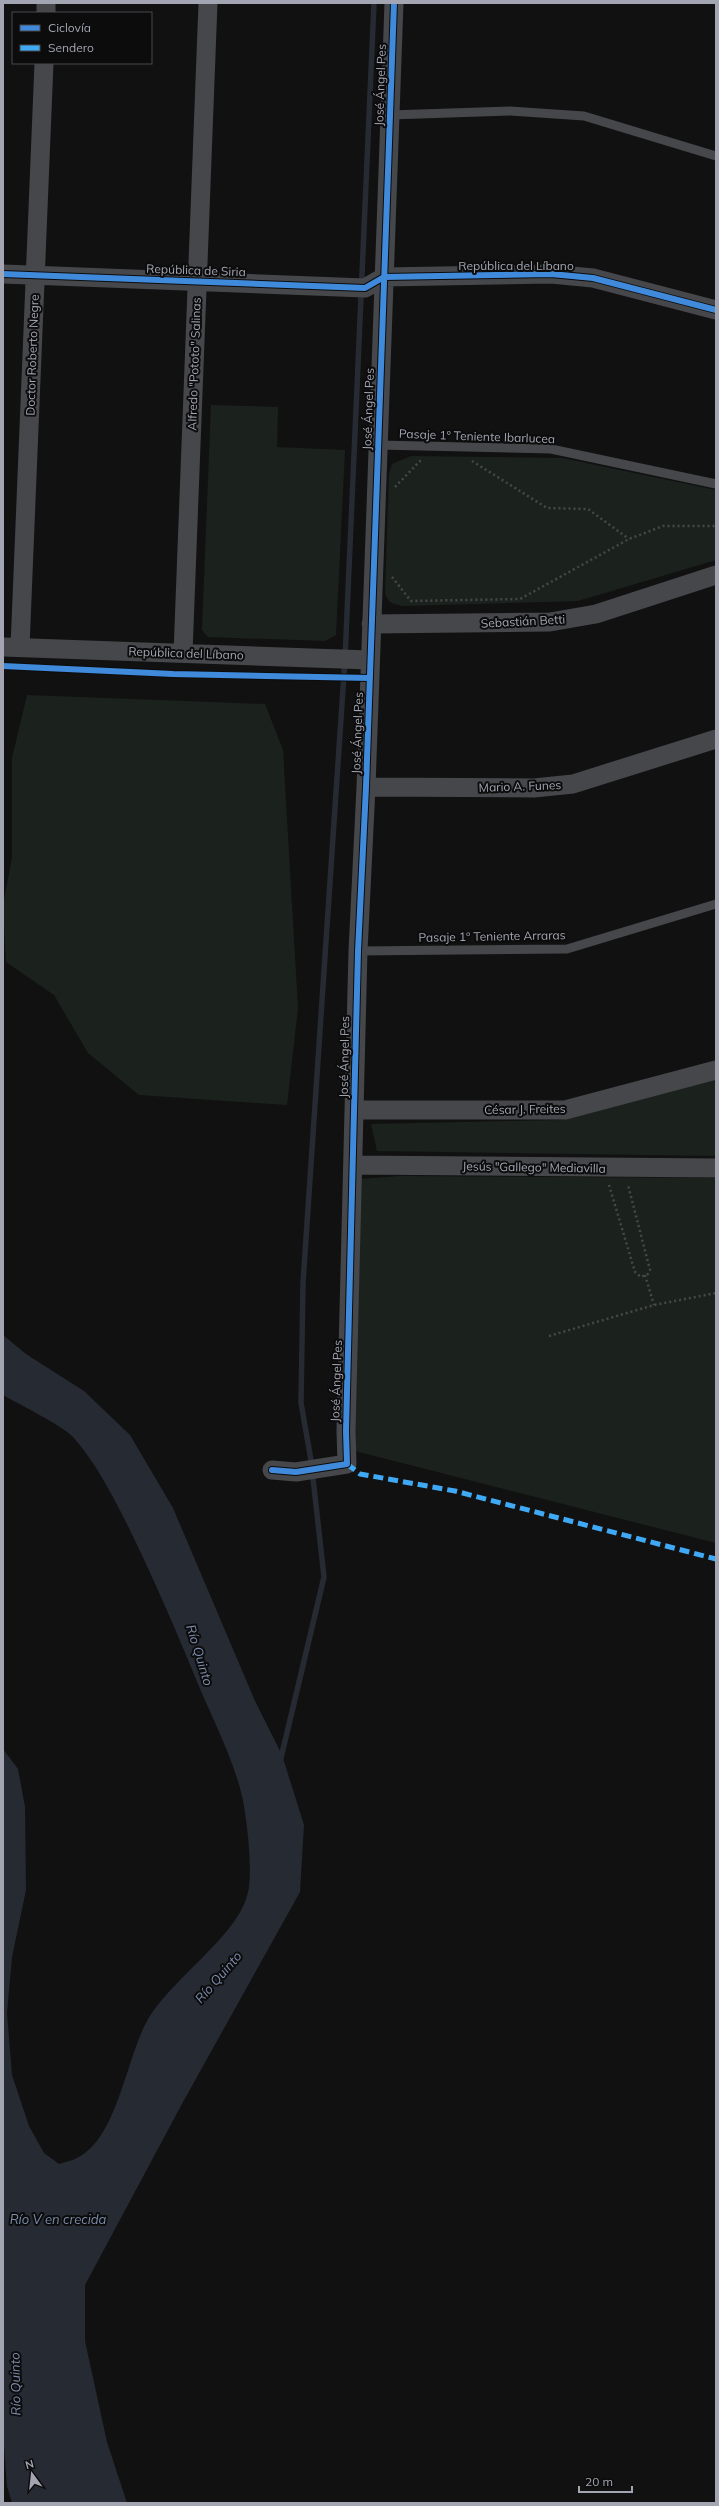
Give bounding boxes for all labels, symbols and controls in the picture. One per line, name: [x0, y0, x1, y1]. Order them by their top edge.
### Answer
legend: [12, 12, 152, 64]
text: Ciclovía: [48, 20, 91, 35]
text: Sendero: [48, 40, 94, 55]
street label: José Ángel Pes: [371, 44, 389, 126]
street label: República del Líbano: [458, 258, 574, 273]
street label: República de Siria: [146, 261, 246, 279]
street label: Doctor Roberto Negre: [22, 294, 42, 416]
street label: Alfredo "Pototo" Salinas: [184, 297, 204, 431]
street label: José Ángel Pes: [359, 368, 377, 450]
street label: Pasaje 1º Teniente Ibarlucea: [399, 426, 555, 446]
street label: Sebastián Betti: [480, 611, 566, 631]
street label: República del Líbano: [128, 643, 244, 663]
street label: José Ángel Pes: [348, 692, 366, 774]
street label: Mario A. Funes: [478, 777, 562, 795]
street label: Pasaje 1º Teniente Arraras: [418, 927, 566, 945]
street label: José Ángel Pes: [336, 1016, 352, 1098]
street label: César J. Freites: [484, 1101, 566, 1117]
street label: Jesús "Gallego" Mediavilla: [462, 1158, 606, 1176]
street label: José Ángel Pes: [327, 1340, 345, 1422]
water label: Río Quinto: [183, 1623, 217, 1687]
water label: Río Quinto: [191, 1948, 245, 2006]
water label: Río V en crecida: [10, 2211, 107, 2227]
water label: Río Quinto: [6, 2352, 24, 2416]
north arrow: [12, 2454, 52, 2494]
text: N: [24, 2457, 35, 2472]
scale bar: [579, 2468, 632, 2494]
text: 20 m: [585, 2474, 613, 2489]

